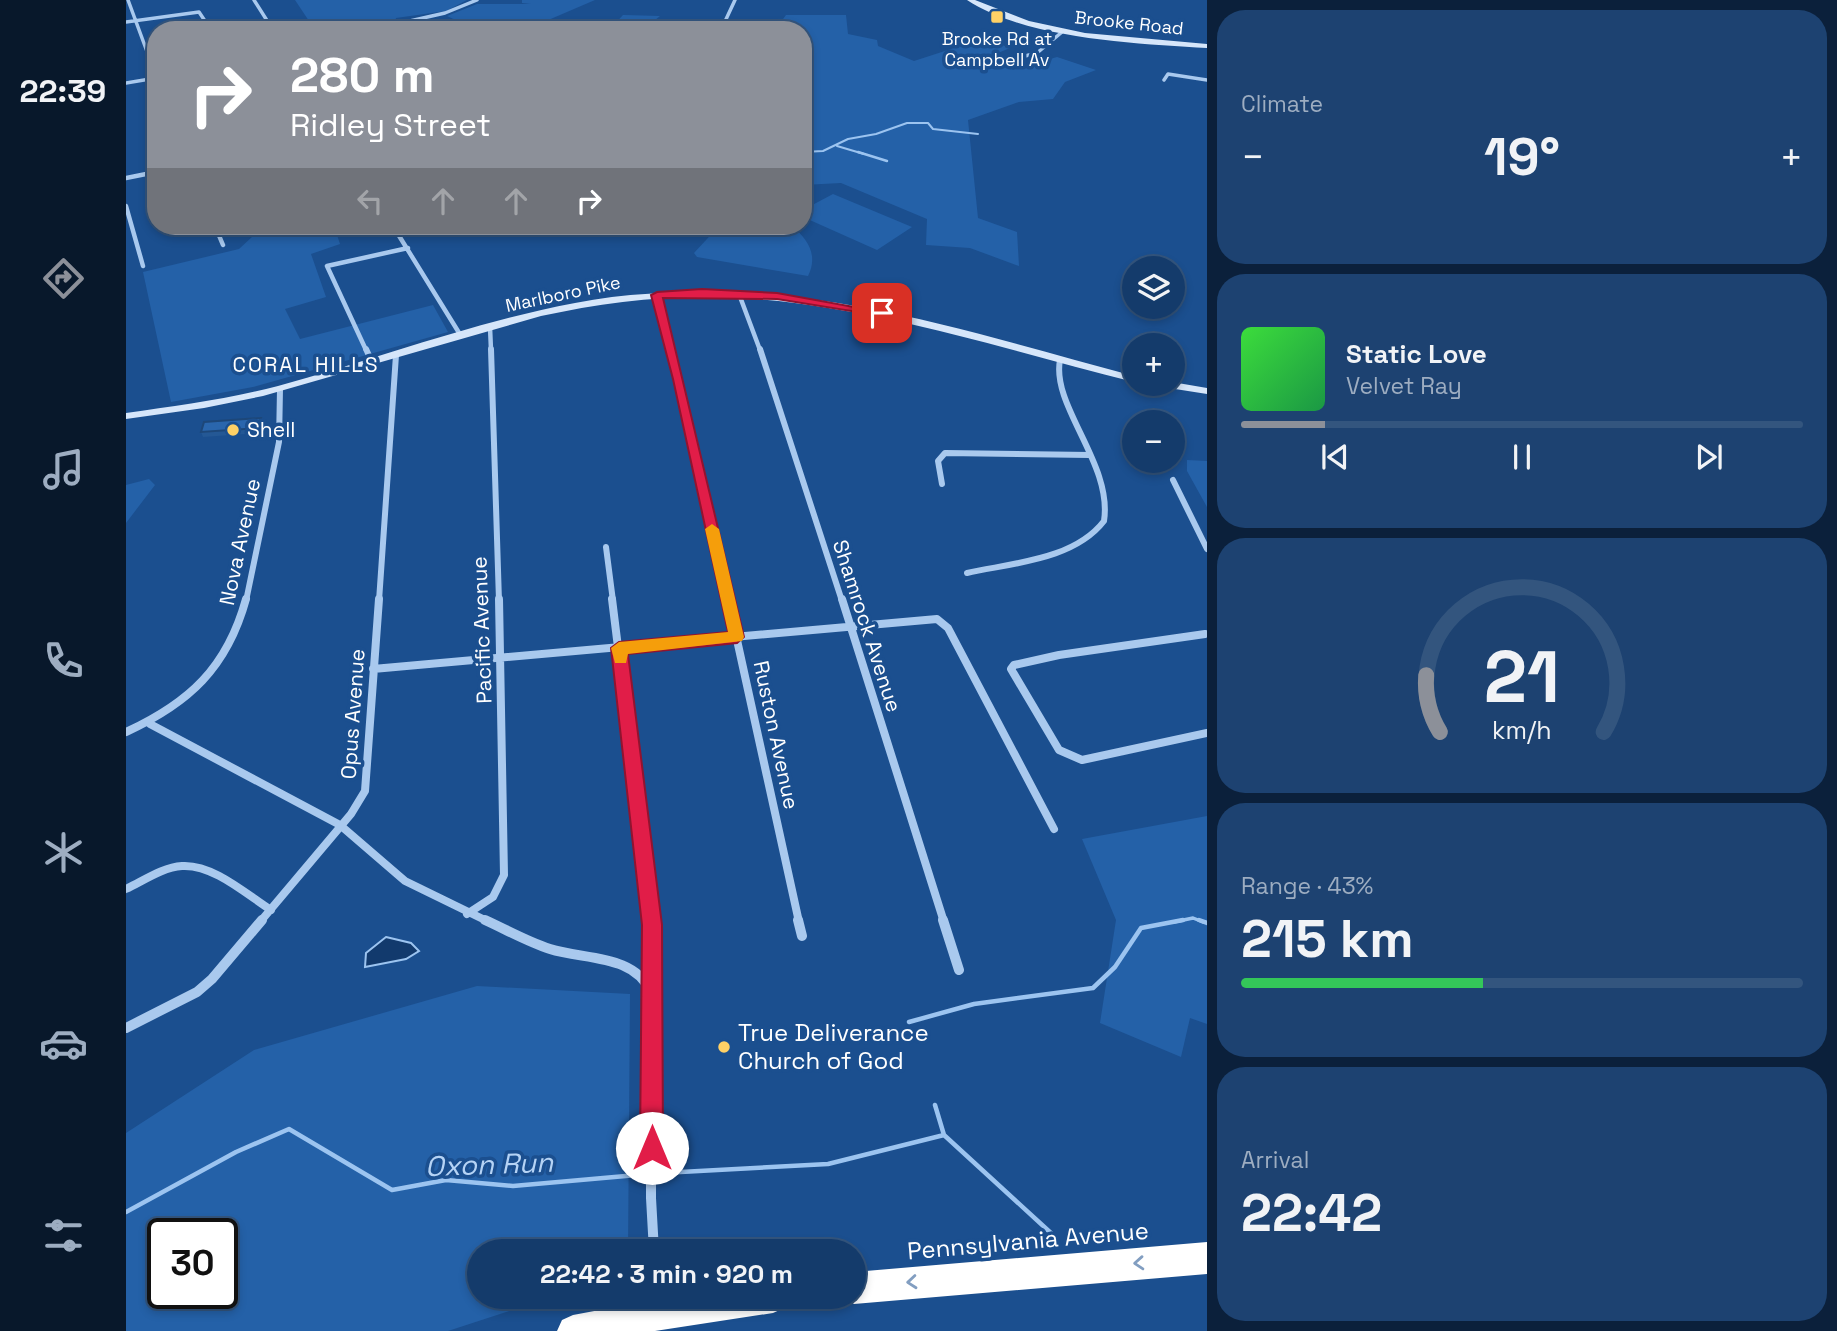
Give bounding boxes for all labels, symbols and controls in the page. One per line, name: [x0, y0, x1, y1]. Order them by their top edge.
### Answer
street label: Brooke Road: [1074, 5, 1185, 40]
marker: Brooke Rd at Campbell Av: [989, 9, 1005, 25]
place label: Brooke Rd at Campbell Av: [942, 27, 1052, 71]
text: 280 m: [290, 44, 435, 106]
icon: right: [175, 49, 266, 140]
text: 22:39: [20, 71, 106, 111]
text: Climate: [1241, 89, 1323, 119]
text: Ridley Street: [290, 105, 491, 145]
text: 19°: [1484, 124, 1560, 190]
text: −: [1241, 133, 1265, 181]
text: +: [1779, 133, 1803, 181]
icon: left: [351, 182, 389, 220]
icon: ahead: [424, 182, 462, 220]
icon: ahead: [497, 182, 535, 220]
icon: right: [570, 182, 608, 220]
icon: directions: [39, 254, 88, 303]
map controls: [1122, 256, 1185, 473]
button: layers: [1122, 256, 1185, 319]
street label: Marlboro Pike: [503, 270, 623, 317]
pin: [852, 283, 912, 343]
icon: arrive: [863, 294, 901, 332]
button: +: [1122, 333, 1185, 396]
text: Static Love: [1346, 337, 1487, 371]
district label: CORAL HILLS: [232, 351, 380, 378]
text: Velvet Ray: [1346, 371, 1462, 401]
button: −: [1122, 410, 1185, 473]
place label: Shell: [247, 416, 295, 443]
marker: Shell: [225, 422, 241, 438]
icon: previous: [1316, 438, 1354, 476]
icon: pause: [1503, 438, 1541, 476]
icon: next: [1690, 438, 1728, 476]
icon: music: [39, 445, 88, 494]
street label: Nova Avenue: [213, 476, 266, 608]
street label: Shamrock Avenue: [827, 536, 908, 715]
street label: Pacific Avenue: [465, 556, 498, 704]
text: 21: [1484, 630, 1560, 723]
icon: phone: [39, 636, 88, 685]
street label: Opus Avenue: [334, 648, 371, 780]
street label: Ruston Avenue: [748, 658, 805, 812]
text: km/h: [1492, 713, 1552, 745]
icon: climate: [39, 828, 88, 877]
text: Range · 43%: [1241, 871, 1373, 901]
text: 215 km: [1241, 906, 1414, 972]
place label: True Deliverance Church of God: [738, 1017, 929, 1076]
icon: car: [39, 1019, 88, 1068]
marker: True Deliverance Church of God: [716, 1039, 732, 1055]
position arrow: [615, 1111, 689, 1185]
water label: Oxon Run: [424, 1144, 554, 1184]
text: Arrival: [1241, 1145, 1309, 1175]
text: 22:42: [1241, 1180, 1382, 1246]
icon: filters: [39, 1211, 88, 1260]
street label: Pennsylvania Avenue: [906, 1215, 1150, 1266]
speed limit sign: 30: [147, 1218, 238, 1309]
one-way arrow: [1133, 1255, 1144, 1270]
text: 22:42 · 3 min · 920 m: [540, 1257, 793, 1291]
one-way arrow: [906, 1275, 918, 1290]

